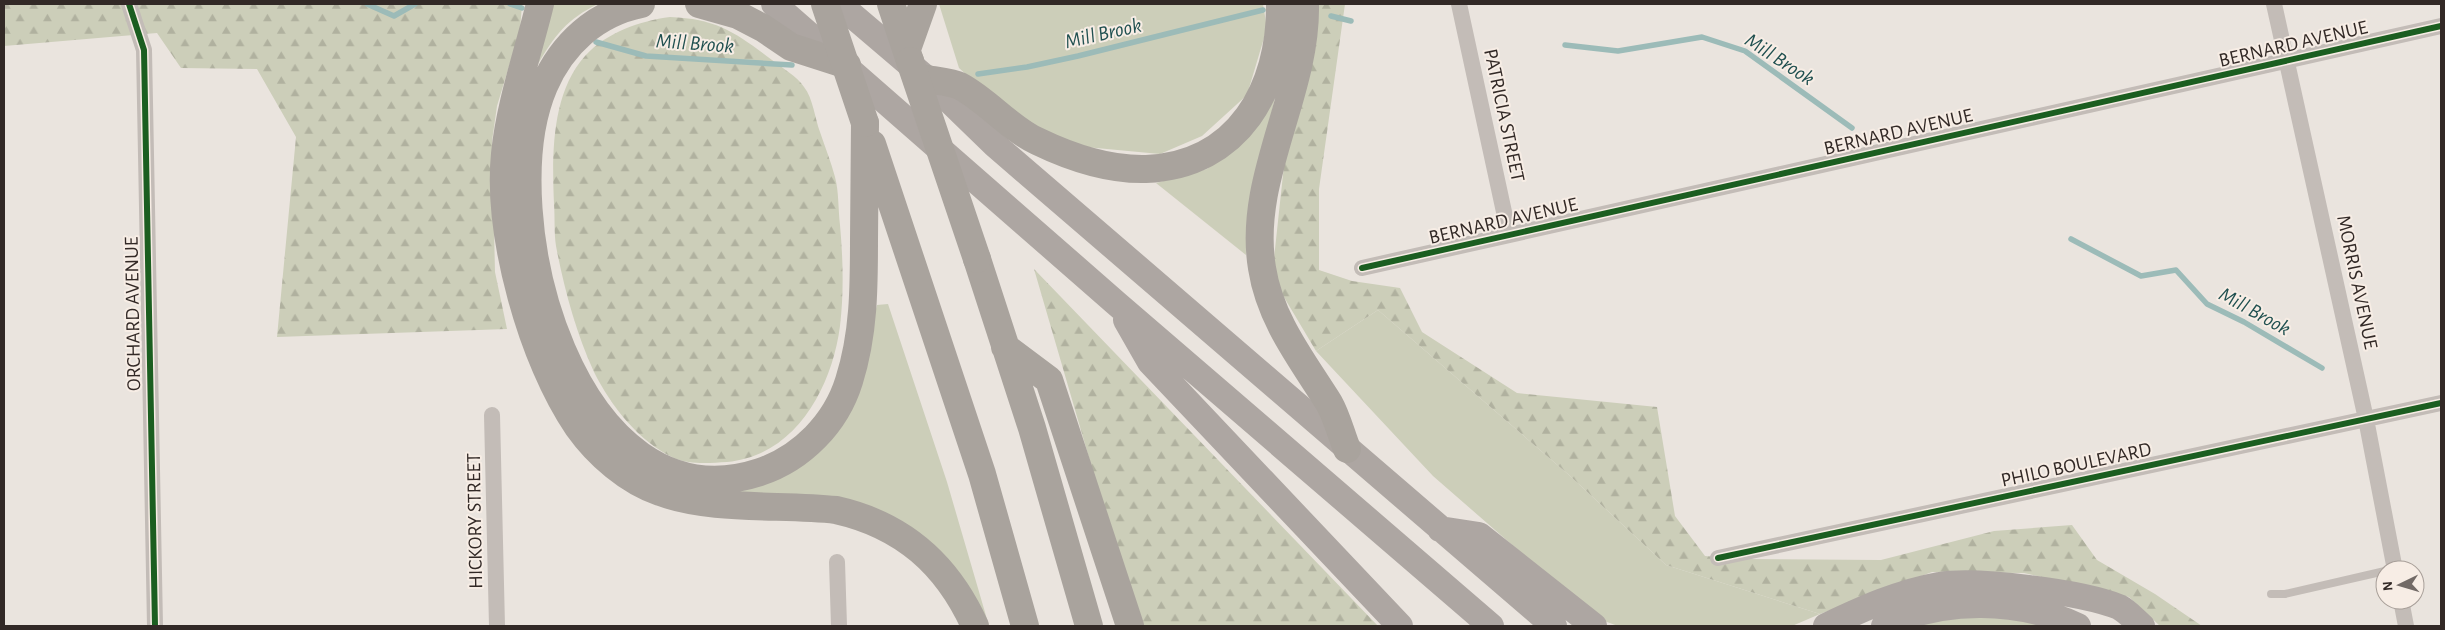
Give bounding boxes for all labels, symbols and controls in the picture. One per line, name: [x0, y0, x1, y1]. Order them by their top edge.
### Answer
water label: Mill Brook: [1063, 14, 1144, 53]
street label: BERNARD AVENUE: [2217, 17, 2370, 71]
water label: Mill Brook: [1741, 29, 1818, 90]
water label: Mill Brook: [655, 30, 735, 57]
street label: PATRICIA STREET: [1480, 47, 1528, 184]
street label: BERNARD AVENUE: [1822, 105, 1975, 159]
street label: BERNARD AVENUE: [1427, 194, 1580, 248]
street label: MORRIS AVENUE: [2333, 213, 2381, 351]
street label: ORCHARD AVENUE: [122, 236, 144, 391]
water label: Mill Brook: [2215, 283, 2294, 340]
street label: PHILO BOULEVARD: [1999, 439, 2153, 491]
street label: HICKORY STREET: [464, 453, 486, 589]
north arrow: [2375, 560, 2425, 610]
text: N: [2381, 581, 2395, 592]

